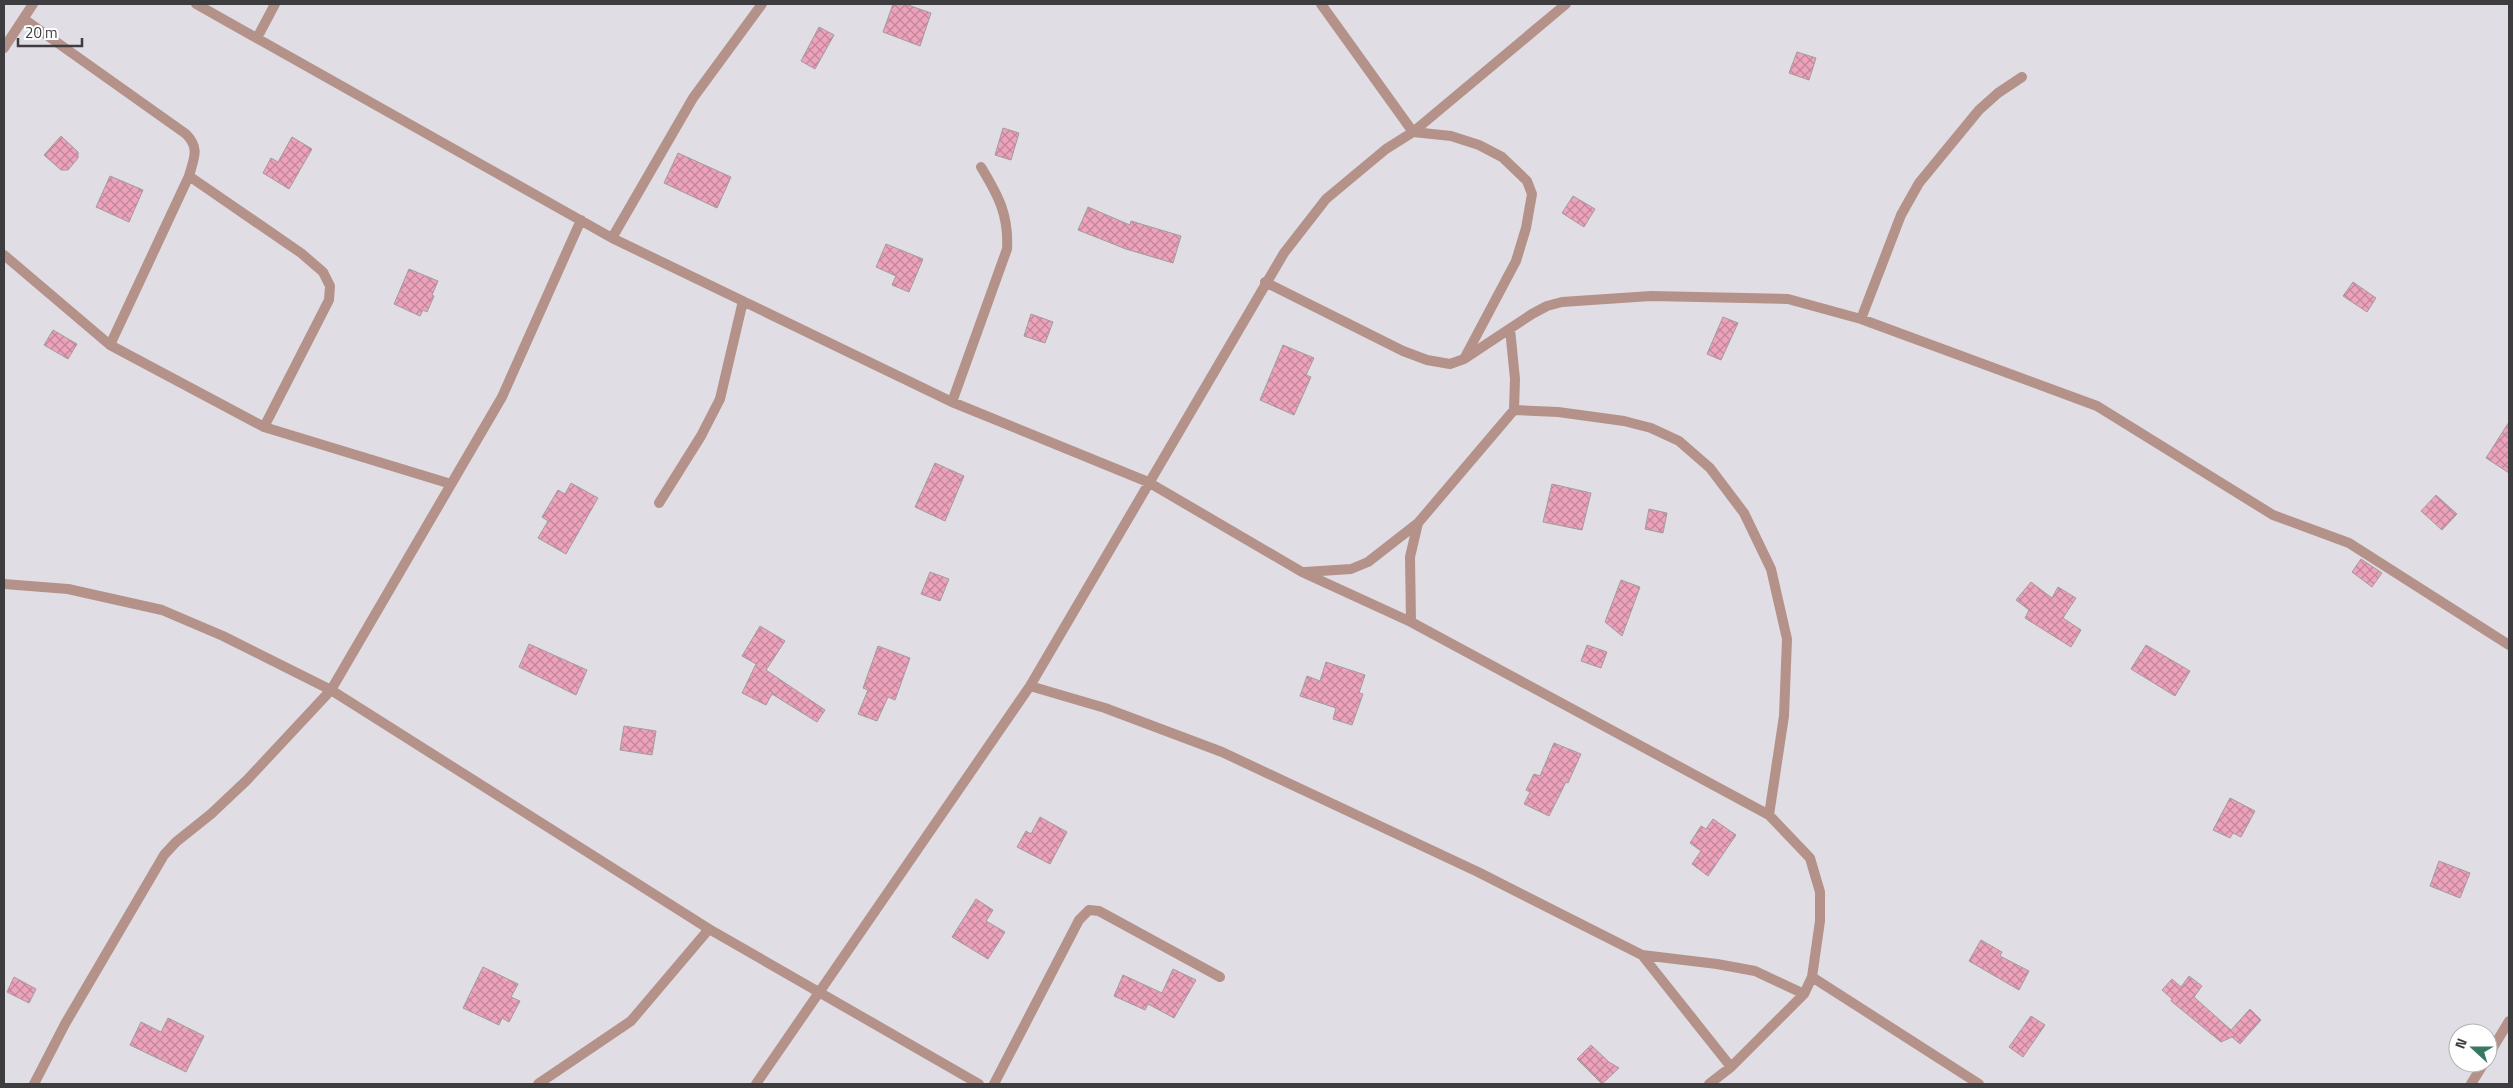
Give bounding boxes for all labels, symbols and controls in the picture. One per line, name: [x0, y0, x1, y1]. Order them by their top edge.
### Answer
scale bar: [18, 15, 81, 47]
text: 20 m: [25, 21, 58, 44]
north arrow: [2448, 1023, 2498, 1073]
text: N: [2449, 1035, 2472, 1051]

